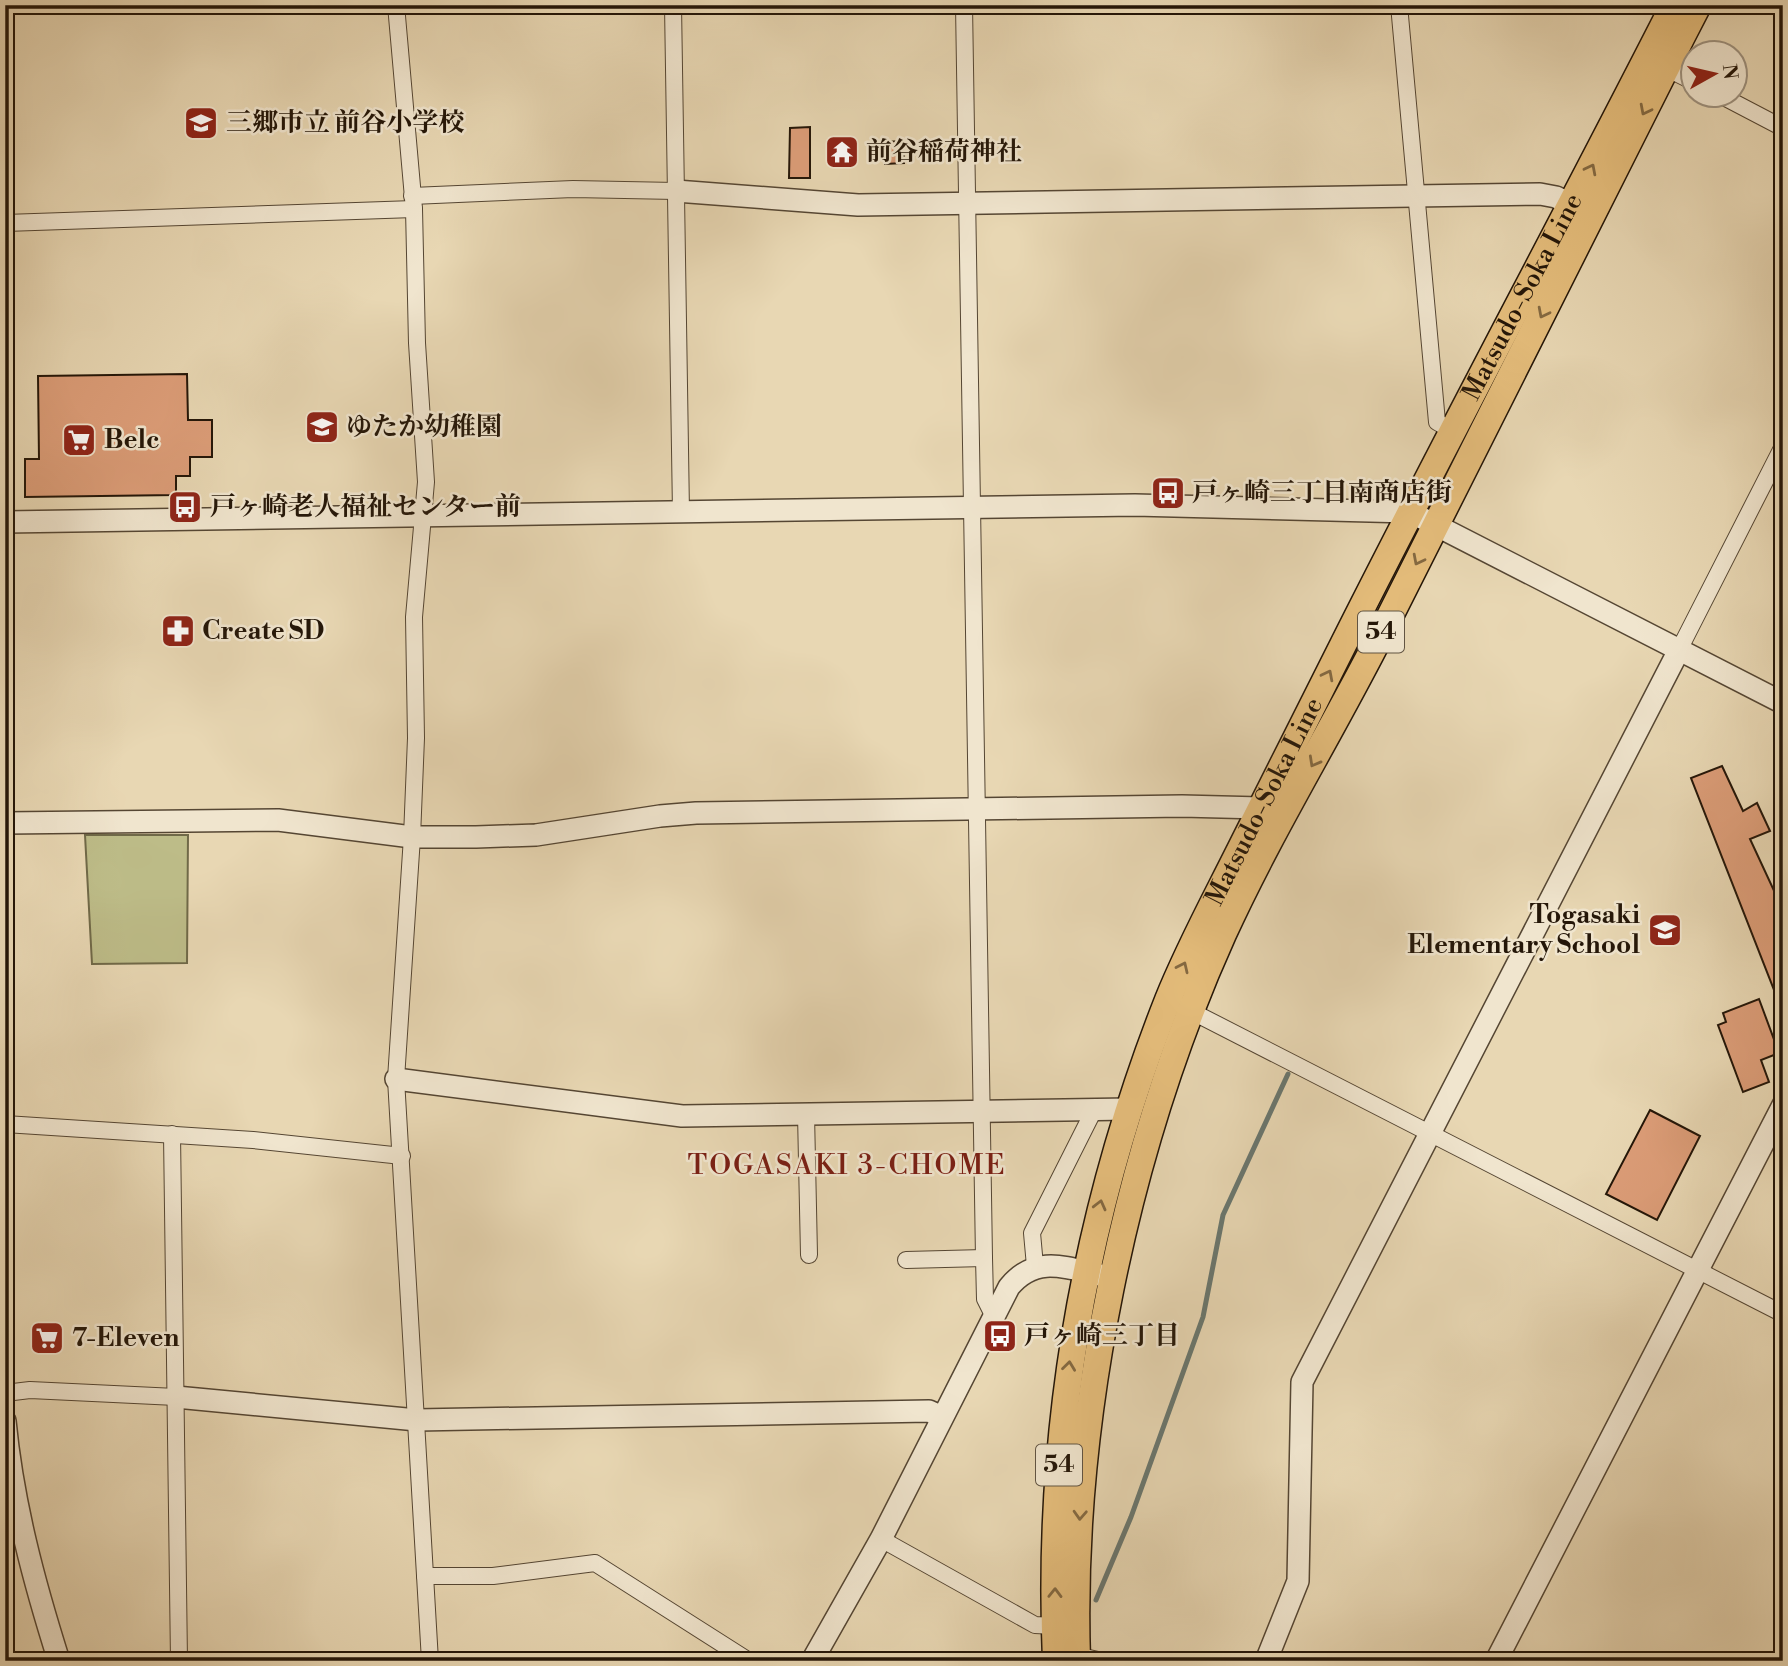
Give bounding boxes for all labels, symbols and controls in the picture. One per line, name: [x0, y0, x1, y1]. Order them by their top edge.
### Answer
north arrow: [1680, 38, 1750, 108]
text: N: [1717, 63, 1743, 81]
one-way arrow: [1639, 103, 1653, 115]
school or university icon: 三郷市立 前谷小学校: [182, 104, 220, 142]
place label: 三郷市立 前谷小学校: [226, 107, 464, 139]
temple icon: 前谷稲荷神社: [823, 133, 861, 171]
place label: 前谷稲荷神社: [866, 136, 1022, 168]
one-way arrow: [1582, 164, 1596, 176]
street label: Matsudo-Soka Line: [1455, 188, 1590, 406]
one-way arrow: [1537, 306, 1551, 318]
school or university icon: ゆたか幼稚園: [303, 408, 341, 446]
place label: ゆたか幼稚園: [346, 411, 502, 443]
supermarket icon: Belc: [60, 421, 98, 459]
place label: Belc: [104, 424, 160, 456]
bus stop icon: 戸ヶ崎三丁目南商店街: [1149, 474, 1187, 512]
place label: 戸ヶ崎三丁目南商店街: [1192, 477, 1452, 509]
bus stop icon: 戸ヶ崎老人福祉センター前: [166, 488, 204, 526]
place label: 戸ヶ崎老人福祉センター前: [210, 491, 521, 523]
one-way arrow: [1412, 553, 1426, 565]
pharmacy icon: Create SD: [159, 612, 197, 650]
road number: 54: [1358, 612, 1404, 652]
place label: Create SD: [202, 615, 324, 647]
one-way arrow: [1319, 670, 1333, 682]
street label: Matsudo-Soka Line: [1199, 692, 1330, 911]
one-way arrow: [1308, 755, 1322, 767]
place label: Togasaki Elementary School: [1407, 899, 1640, 961]
school or university icon: Togasaki Elementary School: [1646, 911, 1684, 949]
one-way arrow: [1175, 962, 1189, 974]
district label: TOGASAKI 3-CHOME: [687, 1148, 1007, 1183]
one-way arrow: [1092, 1199, 1107, 1211]
bus stop icon: 戸ヶ崎三丁目: [981, 1317, 1019, 1355]
supermarket icon: 7-Eleven: [28, 1319, 66, 1357]
place label: 戸ヶ崎三丁目: [1024, 1320, 1180, 1352]
place label: 7-Eleven: [72, 1322, 179, 1354]
one-way arrow: [1062, 1360, 1077, 1372]
road number: 54: [1036, 1444, 1082, 1485]
one-way arrow: [1073, 1510, 1088, 1521]
one-way arrow: [1047, 1587, 1063, 1597]

